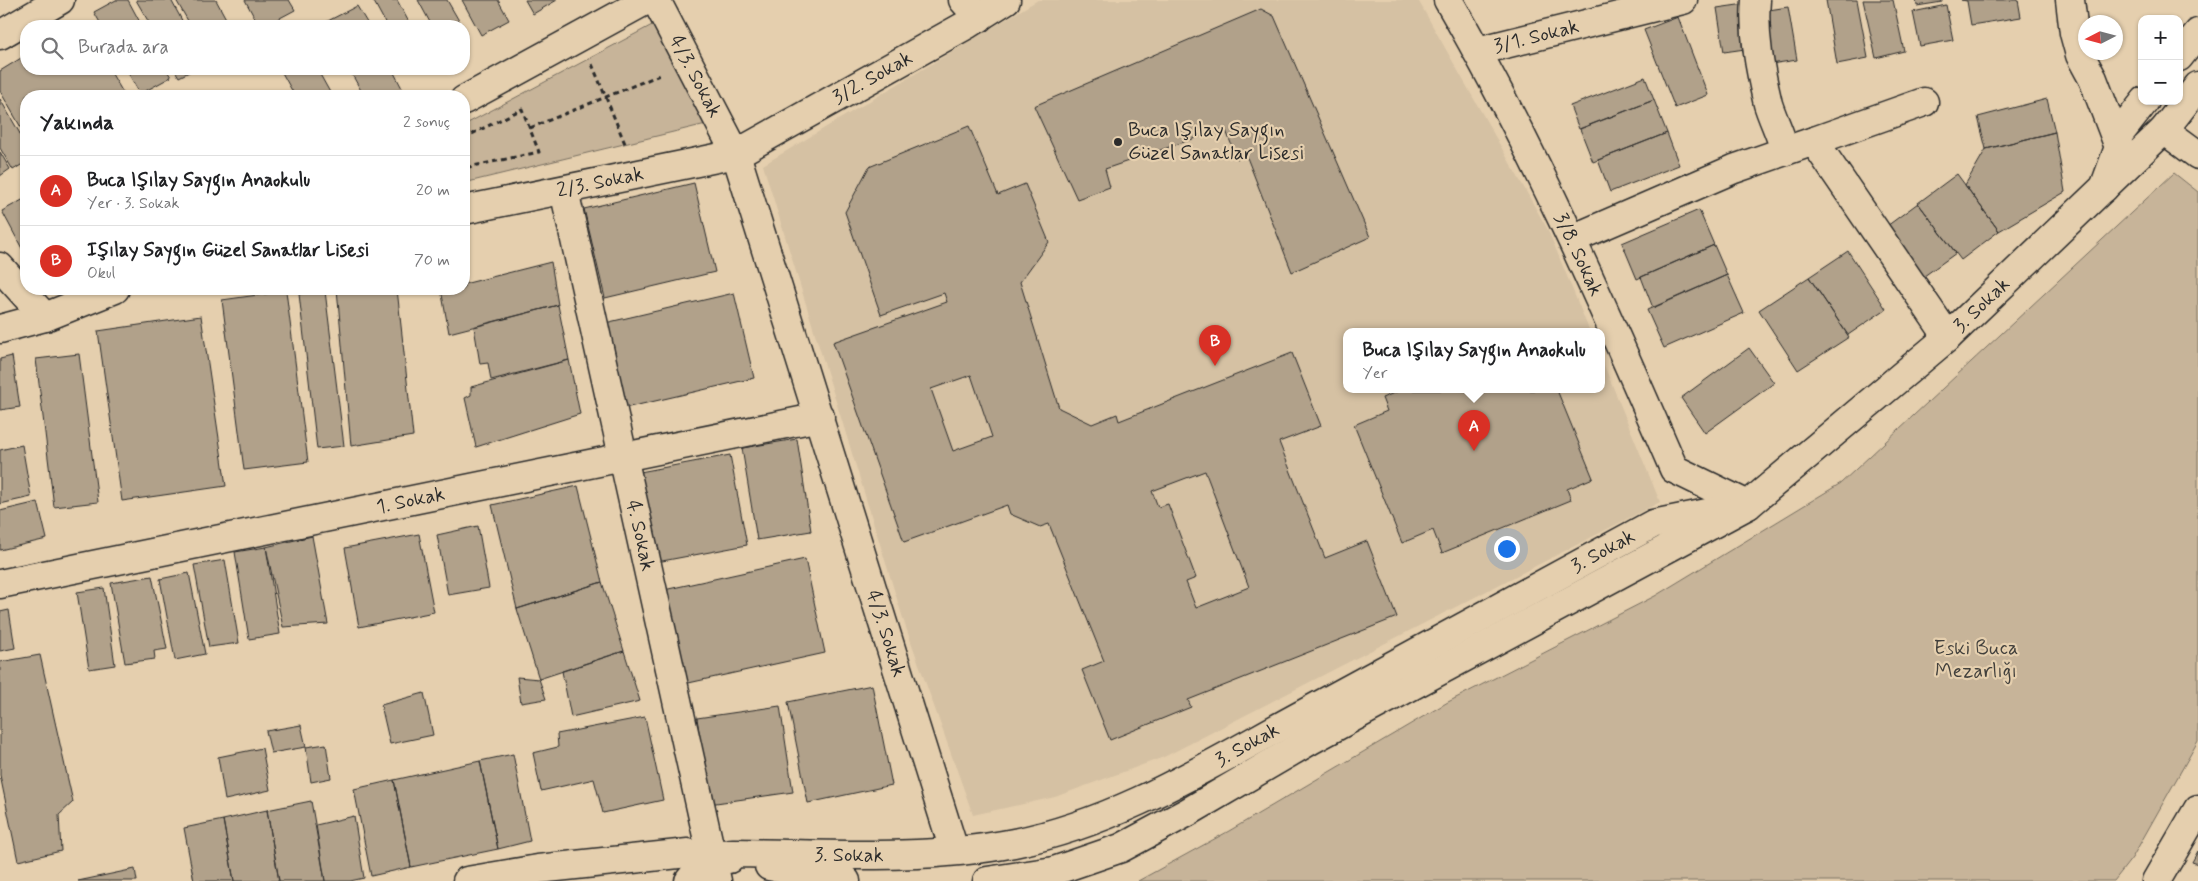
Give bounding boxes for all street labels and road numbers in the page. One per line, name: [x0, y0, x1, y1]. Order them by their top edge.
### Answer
street label: 3/1. Sokak: [1491, 13, 1582, 60]
street label: 4/3. Sokak: [663, 30, 728, 122]
street label: 3/2. Sokak: [827, 44, 917, 111]
street label: 2/3. Sokak: [554, 160, 646, 204]
street label: 3/8. Sokak: [1547, 208, 1610, 301]
street label: 3. Sokak: [1947, 271, 2016, 339]
street label: 1. Sokak: [374, 480, 447, 521]
street label: 4. Sokak: [620, 498, 661, 574]
street label: 3. Sokak: [1566, 523, 1640, 580]
street label: 4/3. Sokak: [860, 587, 912, 680]
street label: 3. Sokak: [1210, 716, 1284, 773]
street label: 3. Sokak: [814, 841, 884, 869]

